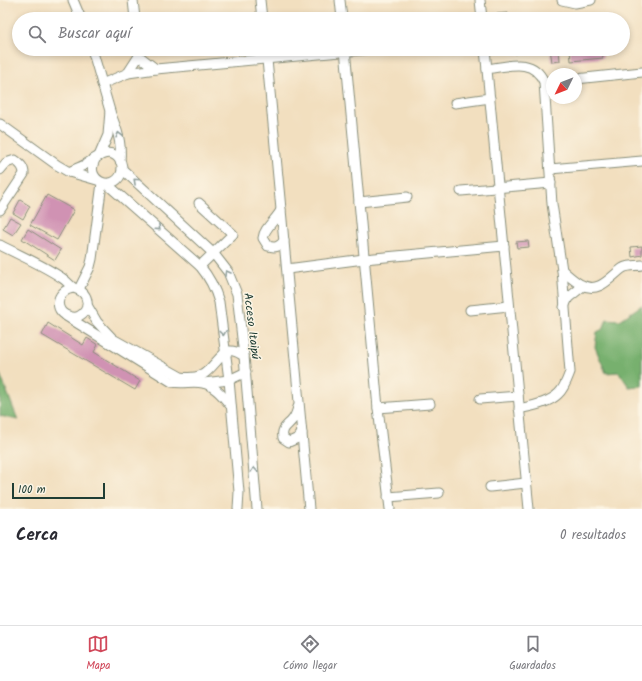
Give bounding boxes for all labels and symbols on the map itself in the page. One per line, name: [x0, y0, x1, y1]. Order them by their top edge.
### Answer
north arrow: [546, 68, 582, 104]
one-way arrow: [115, 132, 123, 138]
one-way arrow: [133, 178, 141, 186]
one-way arrow: [153, 223, 160, 230]
one-way arrow: [225, 270, 232, 277]
street label: Acceso Itaipú: [238, 292, 265, 361]
one-way arrow: [218, 330, 227, 336]
one-way arrow: [249, 467, 258, 473]
scale bar: [12, 481, 105, 500]

